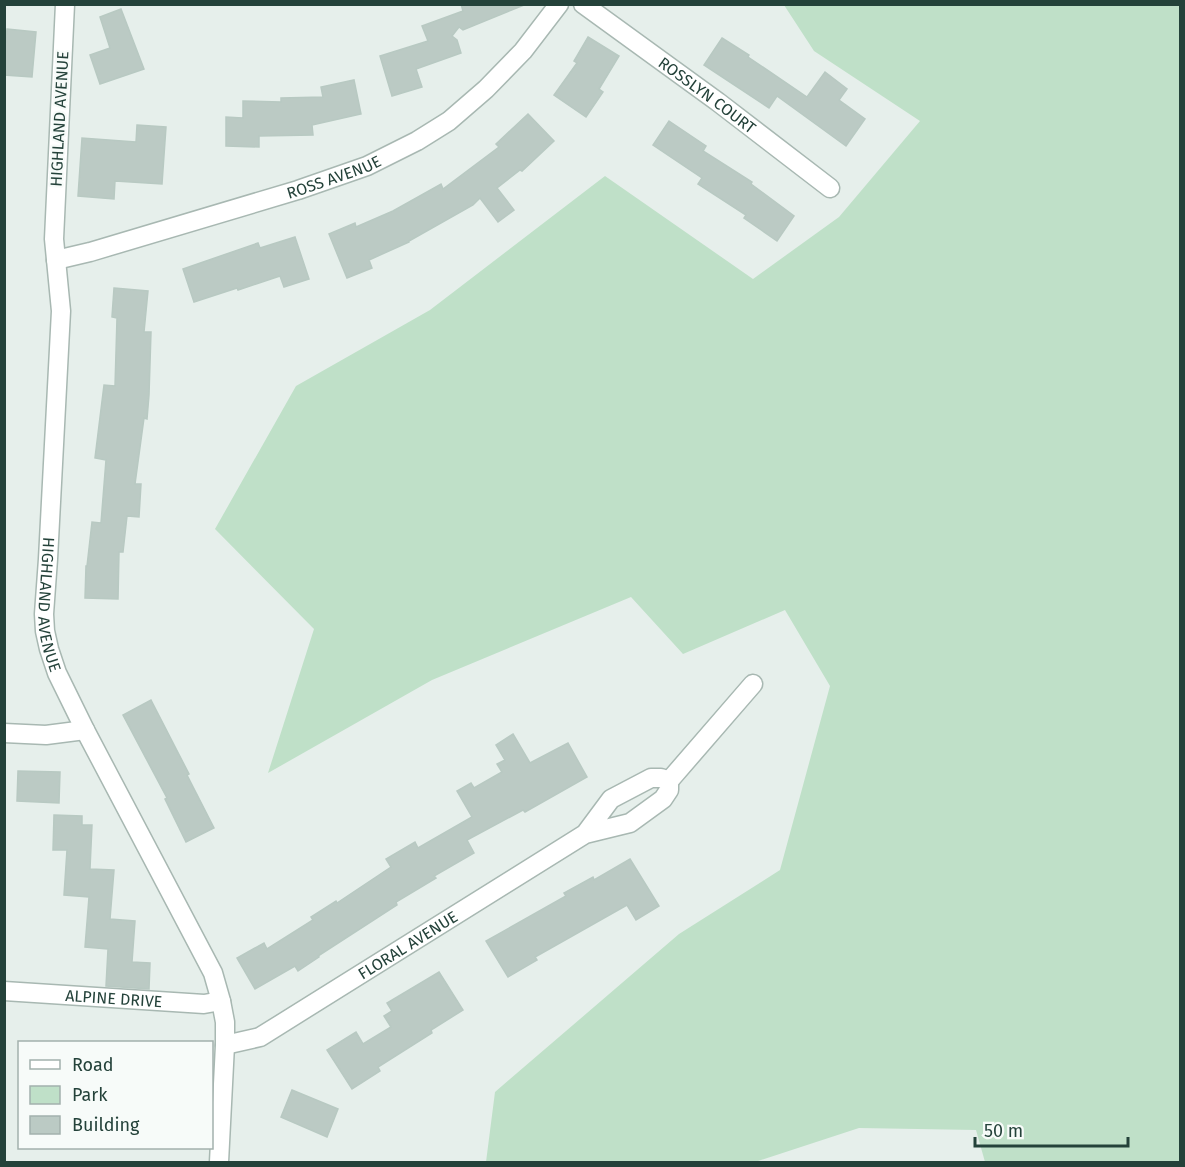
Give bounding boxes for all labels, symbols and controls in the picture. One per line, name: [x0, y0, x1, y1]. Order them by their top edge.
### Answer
street label: HIGHLAND AVENUE: [46, 51, 73, 187]
street label: ROSSLYN COURT: [655, 53, 760, 138]
street label: ROSS AVENUE: [285, 152, 384, 203]
street label: HIGHLAND AVENUE: [34, 537, 65, 674]
street label: FLORAL AVENUE: [355, 907, 461, 983]
street label: ALPINE DRIVE: [65, 986, 163, 1011]
legend: [18, 1041, 213, 1149]
text: Road: [72, 1054, 114, 1076]
text: Park: [72, 1084, 108, 1106]
scale bar: [975, 1110, 1128, 1148]
text: Building: [72, 1114, 140, 1136]
text: 50 m: [984, 1120, 1023, 1142]

